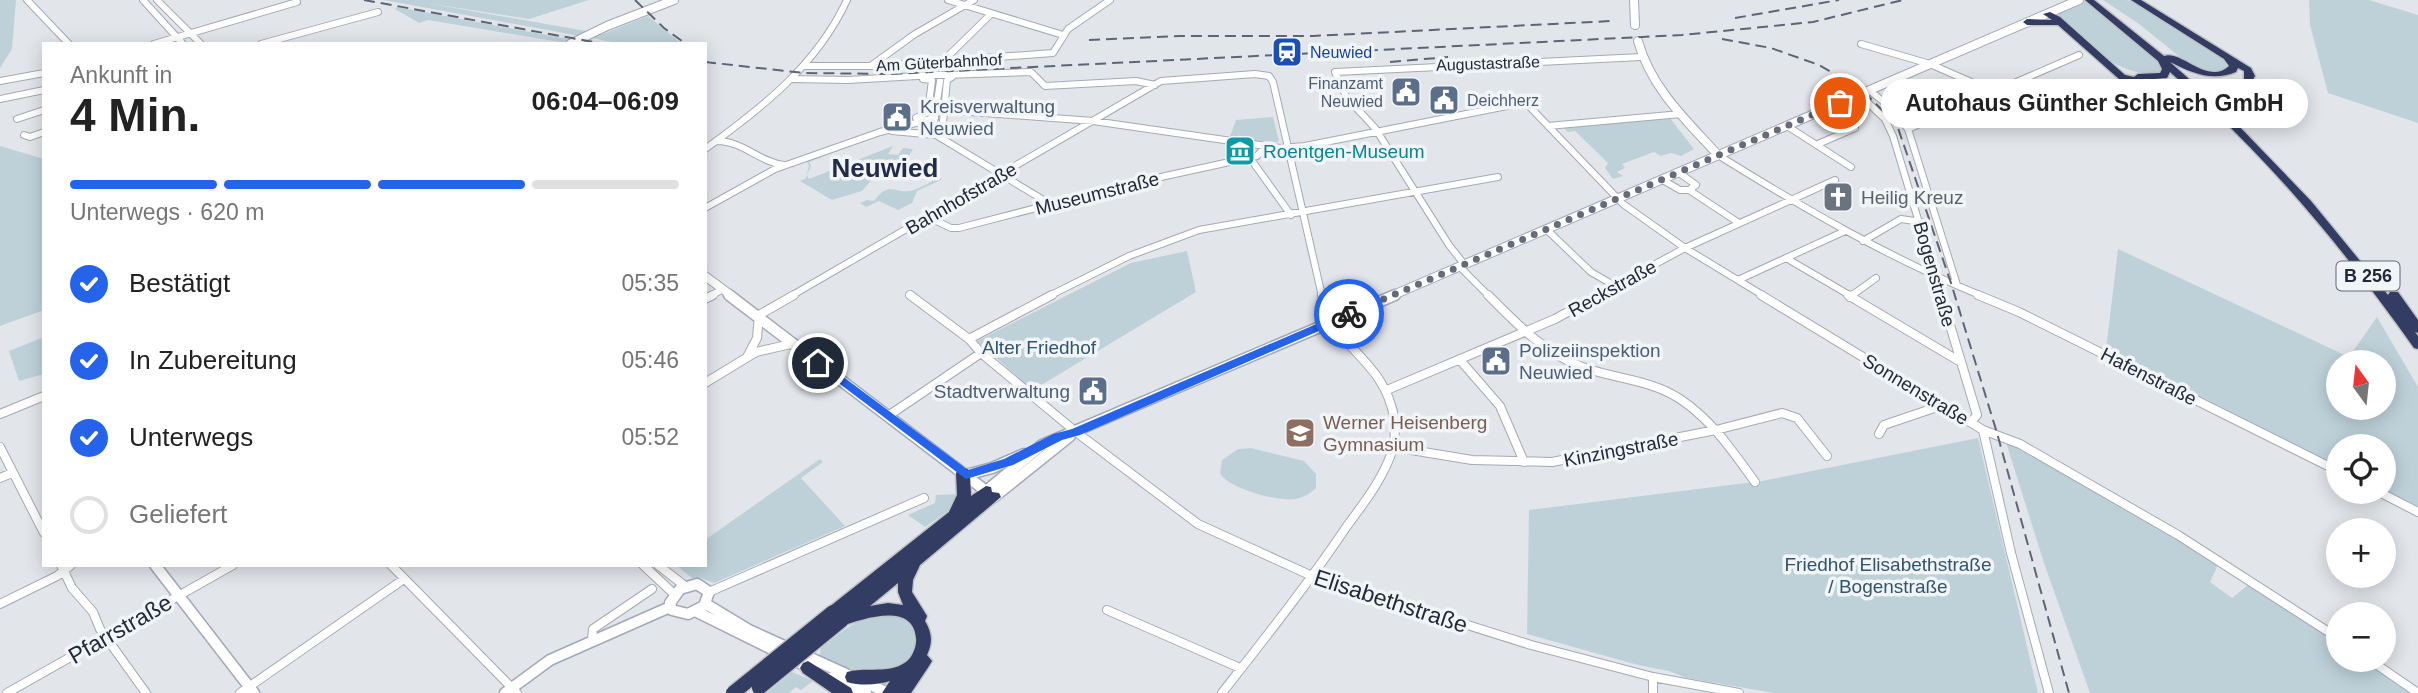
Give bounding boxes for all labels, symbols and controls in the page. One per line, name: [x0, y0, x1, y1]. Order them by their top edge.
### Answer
station icon: Neuwied: [1270, 35, 1304, 69]
place label: Neuwied: [1310, 44, 1372, 61]
street label: Am Güterbahnhof: [876, 51, 1003, 74]
street label: Augustastraße: [1436, 53, 1540, 74]
text: Ankunft in: [70, 62, 172, 88]
pin: [1810, 73, 1870, 133]
place label: Finanzamt Neuwied: [1308, 75, 1384, 110]
public building icon: Finanzamt Neuwied: [1389, 75, 1423, 109]
callout: Autohaus Günther Schleich GmbH: [1882, 78, 2309, 128]
public building icon: Deichherz: [1427, 83, 1461, 117]
icon: bag: [1821, 84, 1859, 122]
text: 06:04–06:09: [532, 86, 679, 116]
text: 4 Min.: [70, 89, 200, 141]
text: Autohaus Günther Schleich GmbH: [1905, 90, 2284, 116]
place label: Deichherz: [1467, 92, 1539, 109]
place label: Kreisverwaltung Neuwied: [920, 96, 1055, 139]
public building icon: Kreisverwaltung Neuwied: [880, 100, 914, 134]
museum icon: Roentgen-Museum: [1223, 134, 1257, 168]
place label: Roentgen-Museum: [1263, 141, 1425, 162]
district label: Neuwied: [832, 153, 938, 183]
street label: Bahnhofstraße: [902, 158, 1020, 239]
street label: Museumstraße: [1033, 168, 1161, 219]
church icon: Heilig Kreuz: [1821, 180, 1855, 214]
place label: Heilig Kreuz: [1861, 187, 1963, 208]
text: Unterwegs · 620 m: [70, 199, 264, 225]
street label: Bogenstraße: [1909, 219, 1960, 329]
street label: Reckstraße: [1565, 256, 1660, 321]
road number: B 256: [2336, 262, 2400, 290]
icon: check: [70, 265, 108, 303]
text: Bestätigt: [129, 268, 230, 298]
text: 05:35: [621, 270, 679, 296]
courier: [1314, 279, 1384, 349]
icon: bike: [1330, 295, 1368, 333]
pin: [788, 333, 848, 393]
park label: Alter Friedhof: [982, 337, 1097, 358]
place label: Polizeiinspektion Neuwied: [1519, 340, 1661, 383]
icon: check: [70, 342, 108, 380]
street label: Hafenstraße: [2097, 343, 2200, 410]
icon: home: [799, 344, 837, 382]
public building icon: Polizeiinspektion Neuwied: [1479, 344, 1513, 378]
text: In Zubereitung: [129, 345, 297, 375]
text: 05:46: [621, 347, 679, 373]
street label: Sonnenstraße: [1859, 350, 1972, 429]
north arrow: [2326, 350, 2396, 420]
map controls: [2326, 350, 2396, 672]
public building icon: Stadtverwaltung: [1076, 374, 1110, 408]
place label: Stadtverwaltung: [934, 381, 1070, 402]
place label: Werner Heisenberg Gymnasium: [1323, 412, 1487, 455]
school or university icon: Werner Heisenberg Gymnasium: [1283, 416, 1317, 450]
icon: check: [70, 419, 108, 457]
text: Unterwegs: [129, 422, 253, 452]
text: 05:52: [621, 424, 679, 450]
street label: Kinzingstraße: [1562, 428, 1680, 471]
button: locate: [2326, 434, 2396, 504]
text: Geliefert: [129, 499, 227, 529]
button: +: [2326, 518, 2396, 588]
park label: Friedhof Elisabethstraße / Bogenstraße: [1785, 554, 1992, 597]
street label: Elisabethstraße: [1311, 564, 1471, 638]
street label: Pfarrstraße: [64, 589, 176, 669]
button: −: [2326, 602, 2396, 672]

